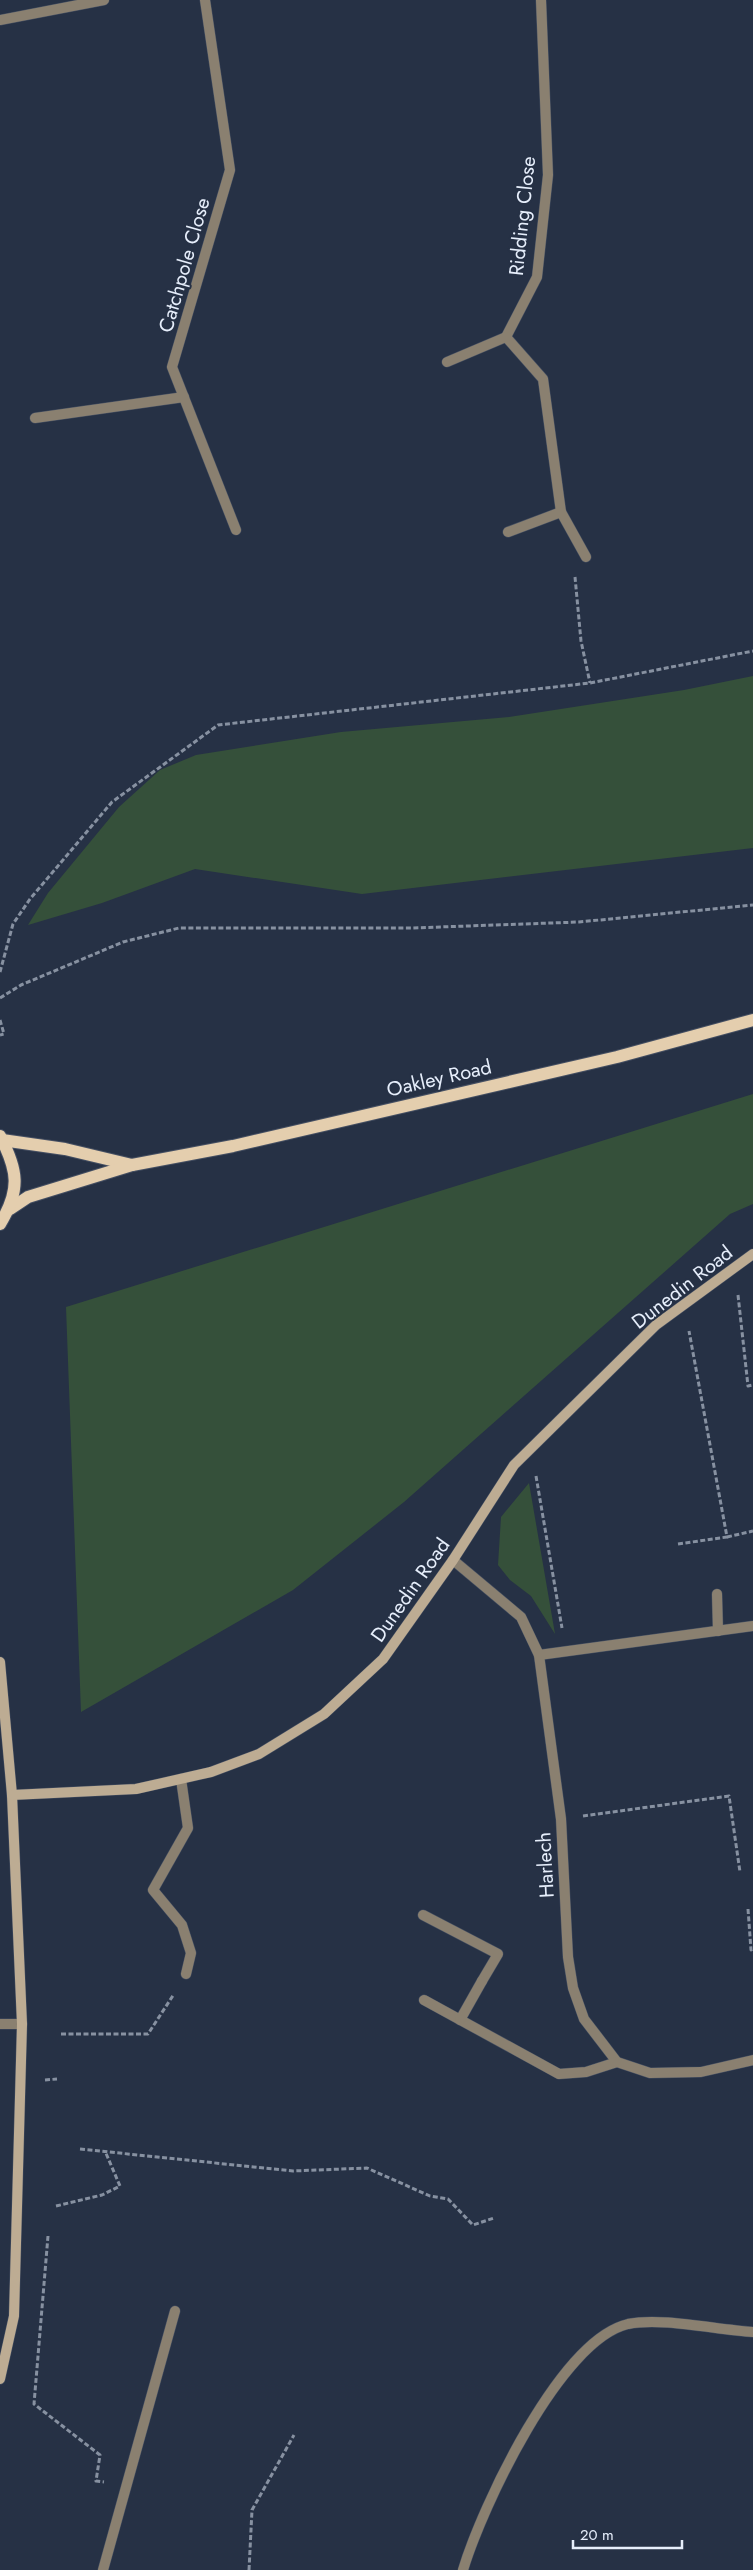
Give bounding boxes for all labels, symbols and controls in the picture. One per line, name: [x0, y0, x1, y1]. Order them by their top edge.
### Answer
street label: Ridding Close: [502, 155, 543, 277]
street label: Catchpole Close: [151, 194, 218, 336]
street label: Oakley Road: [384, 1052, 494, 1105]
street label: Dunedin Road: [626, 1239, 739, 1336]
street label: Dunedin Road: [364, 1532, 457, 1648]
street label: Harlech: [529, 1831, 562, 1899]
scale bar: [573, 2518, 682, 2550]
text: 20 m: [580, 2524, 614, 2546]

